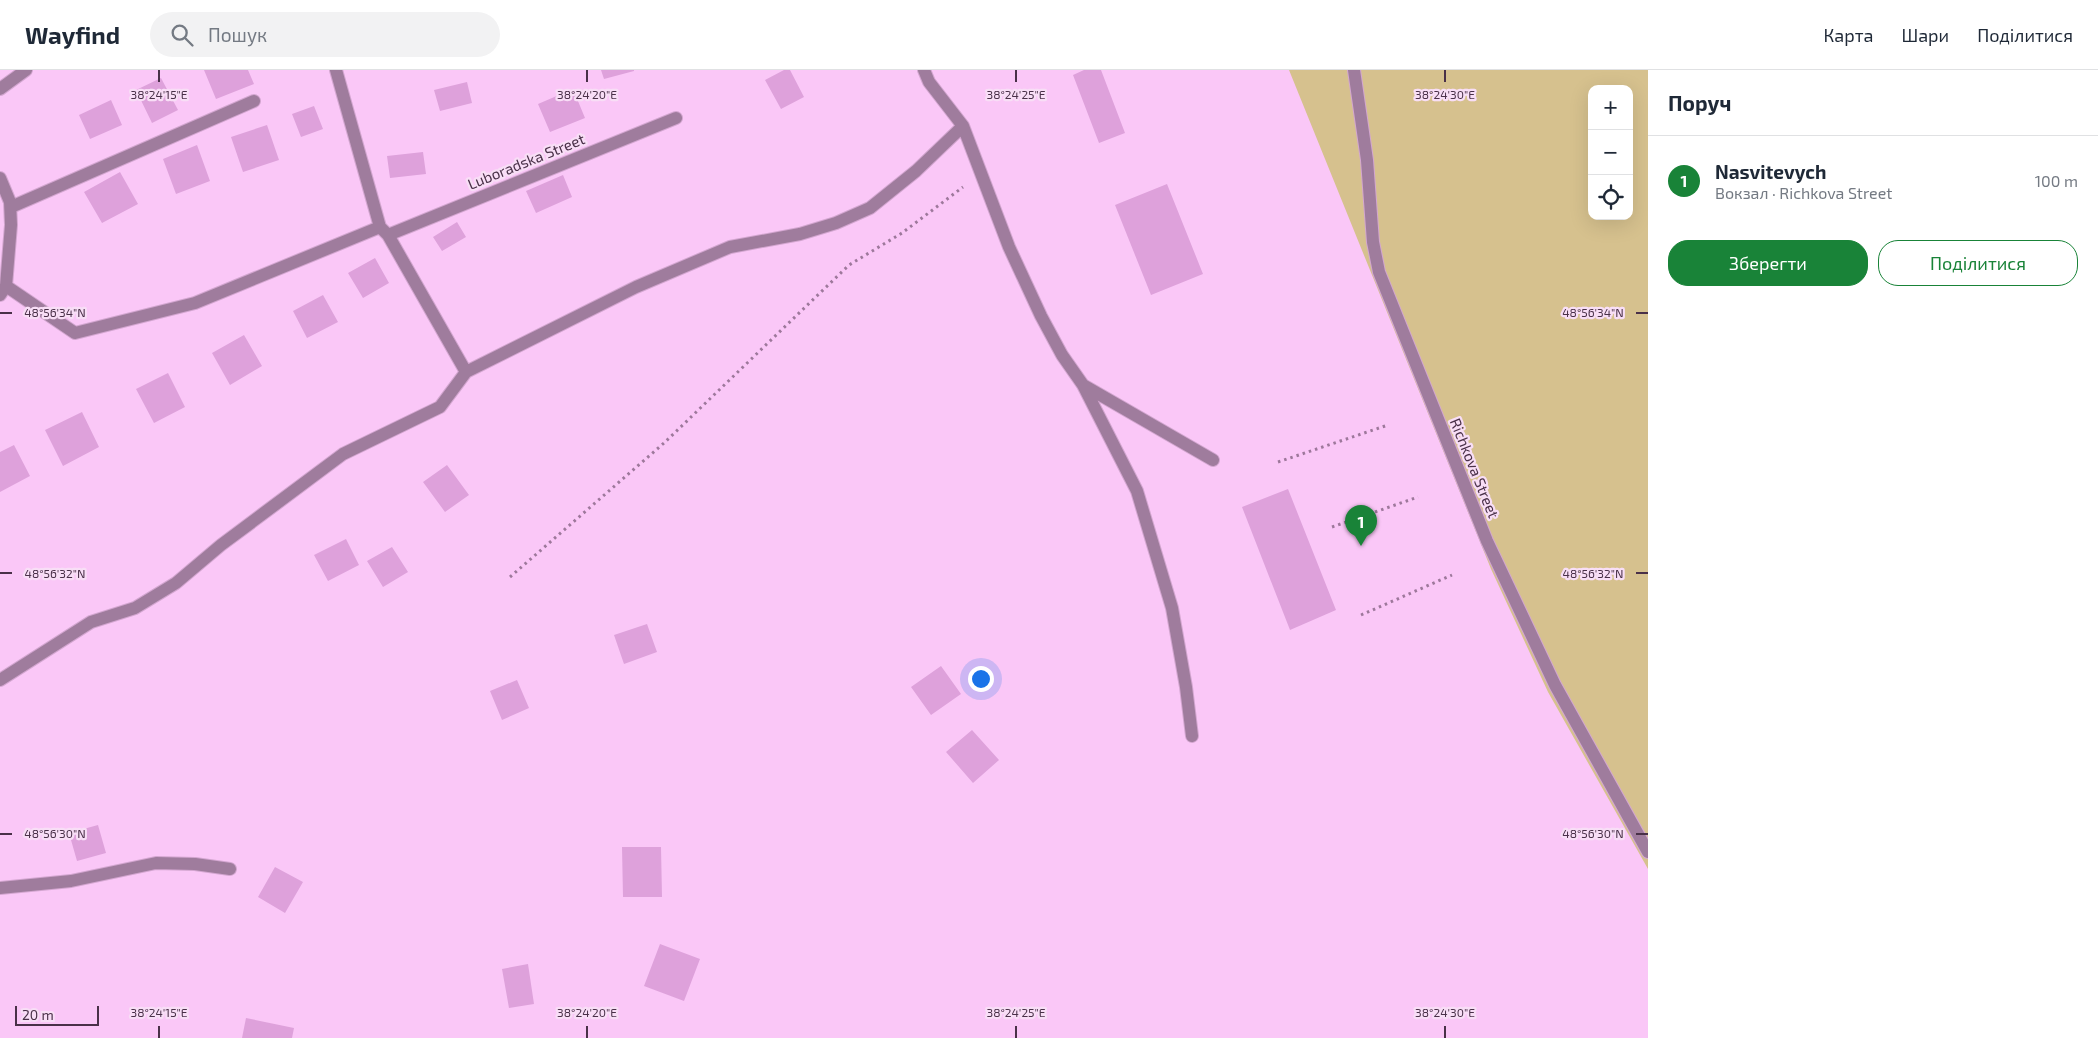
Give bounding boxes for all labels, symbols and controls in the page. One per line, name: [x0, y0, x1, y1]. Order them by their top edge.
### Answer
search box: [150, 12, 500, 57]
text: Wayfind: [25, 20, 120, 49]
icon: search: [168, 21, 196, 49]
text: Пошук: [208, 23, 267, 46]
text: Карта: [1823, 24, 1873, 46]
text: Шари: [1901, 24, 1949, 46]
text: Поділитися: [1977, 24, 2073, 46]
map controls: [1588, 85, 1633, 220]
button: +: [1588, 85, 1633, 130]
text: 38°24'15"E: [130, 87, 188, 101]
text: 38°24'20"E: [557, 87, 617, 101]
text: 38°24'25"E: [986, 87, 1046, 101]
text: 38°24'30"E: [1415, 87, 1475, 101]
text: Поруч: [1668, 90, 1731, 115]
street label: Luboradska Street: [465, 129, 587, 193]
button: −: [1588, 130, 1633, 175]
text: Nasvitevych: [1715, 160, 1826, 183]
text: 1: [1681, 171, 1687, 190]
text: 100 m: [2035, 171, 2078, 190]
button: locate: [1588, 175, 1633, 220]
text: Вокзал · Richkova Street: [1715, 183, 1892, 202]
button: Зберегти: [1668, 240, 1868, 286]
button: Поділитися: [1878, 240, 2078, 286]
text: 48°56'34"N: [24, 305, 86, 319]
text: 48°56'34"N: [1562, 305, 1624, 319]
street label: Richkova Street: [1447, 415, 1503, 521]
pin: 1: [1345, 505, 1377, 546]
text: 48°56'32"N: [25, 566, 85, 580]
text: 48°56'32"N: [1563, 566, 1623, 580]
your location: [968, 666, 994, 692]
text: 48°56'30"N: [24, 826, 86, 840]
text: 48°56'30"N: [1562, 826, 1624, 840]
scale bar: [15, 1003, 99, 1026]
text: 38°24'15"E: [130, 1005, 188, 1019]
text: 38°24'20"E: [557, 1005, 617, 1019]
text: 38°24'25"E: [986, 1005, 1046, 1019]
text: 38°24'30"E: [1415, 1005, 1475, 1019]
text: 20 m: [22, 1006, 54, 1023]

